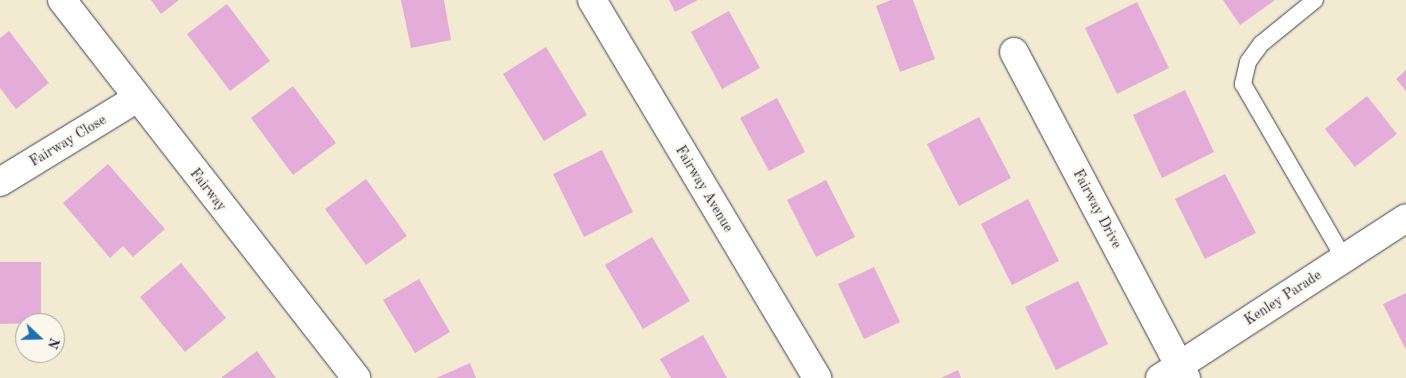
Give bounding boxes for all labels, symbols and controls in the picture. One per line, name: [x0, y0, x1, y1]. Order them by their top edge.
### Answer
street label: Fairway Close: [27, 112, 109, 170]
street label: Fairway Avenue: [672, 143, 736, 235]
street label: Fairway: [186, 165, 230, 215]
street label: Fairway Drive: [1069, 167, 1125, 251]
street label: Kenley Parade: [1241, 267, 1325, 329]
north arrow: [15, 313, 65, 363]
text: N: [45, 336, 62, 351]

